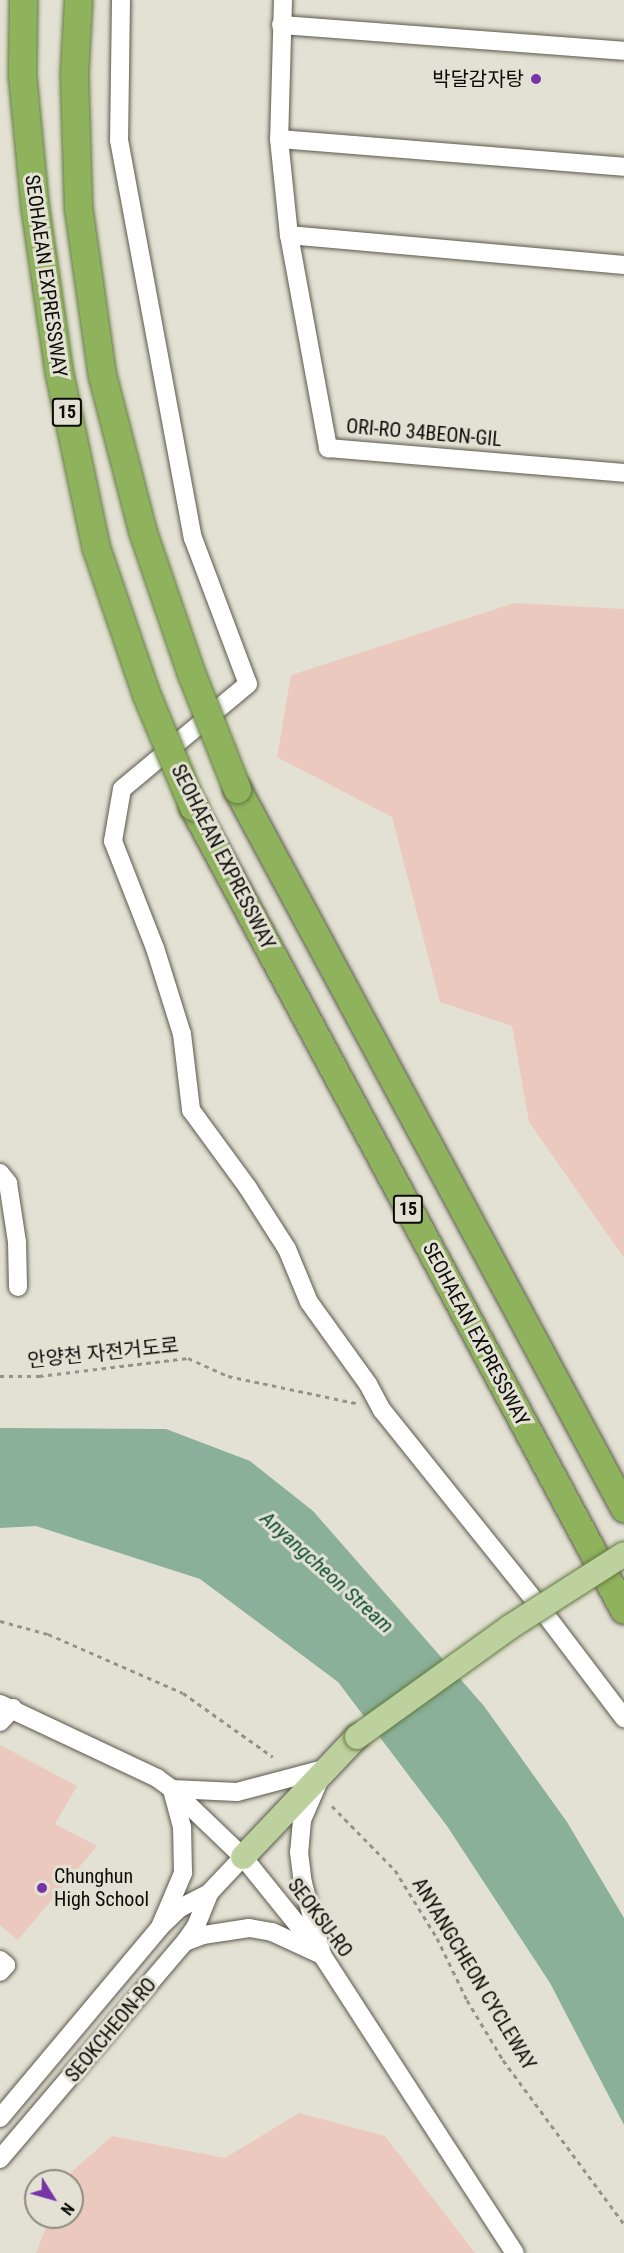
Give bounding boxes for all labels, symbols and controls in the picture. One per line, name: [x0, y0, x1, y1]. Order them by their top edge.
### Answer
place label: 박달감자탕: [432, 67, 524, 91]
marker: 박달감자탕: [529, 72, 543, 86]
street label: SEOHAEAN EXPRESSWAY: [20, 173, 72, 379]
road number: 15: [50, 397, 84, 427]
street label: ORI-RO 34BEON-GIL: [345, 414, 503, 452]
street label: SEOHAEAN EXPRESSWAY: [166, 761, 280, 953]
road number: 15: [392, 1194, 424, 1224]
street label: SEOHAEAN EXPRESSWAY: [417, 1238, 535, 1430]
street label: 안양천 자전거도로: [26, 1333, 180, 1373]
water label: Anyangcheon Stream: [255, 1506, 399, 1638]
place label: Chunghun High School: [54, 1864, 149, 1911]
street label: SEOKSU-RO: [283, 1874, 357, 1962]
street label: ANYANGCHEON CYCLEWAY: [407, 1874, 541, 2074]
marker: Chunghun High School: [35, 1881, 49, 1895]
street label: SEOKCHEON-RO: [60, 1973, 162, 2087]
north arrow: [24, 2169, 84, 2229]
text: N: [57, 2199, 78, 2219]

